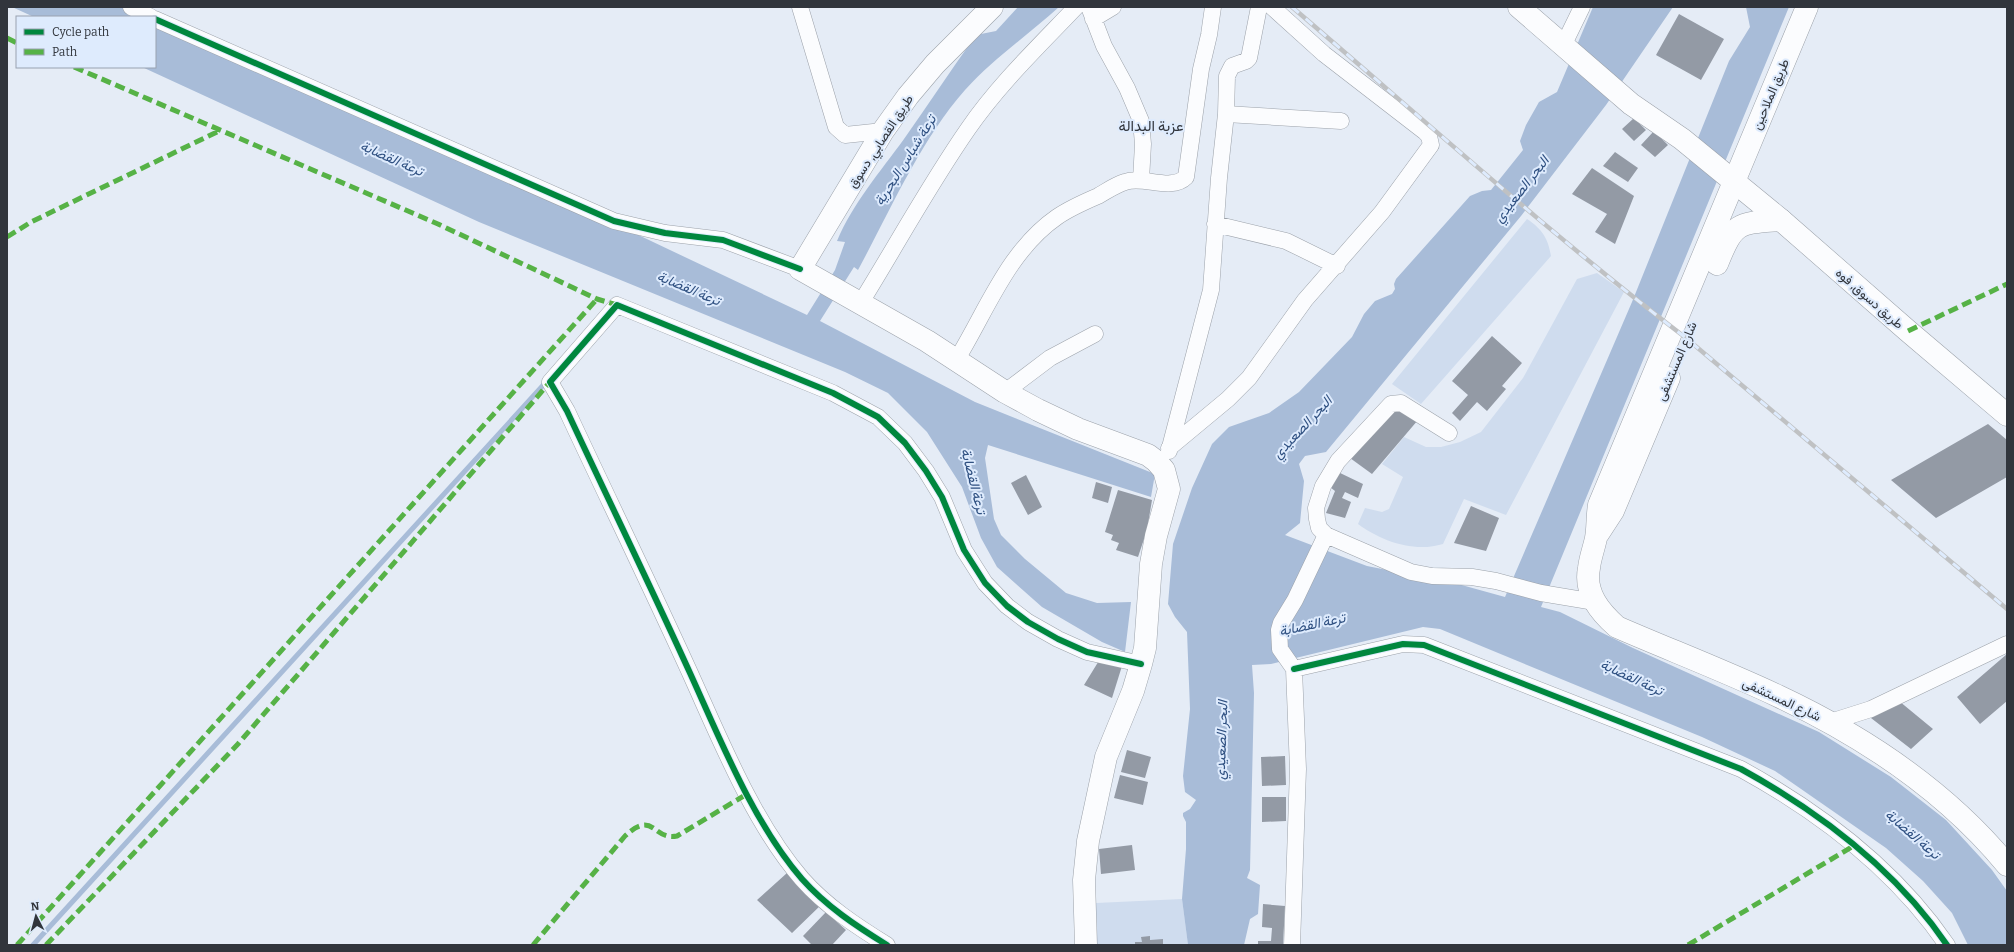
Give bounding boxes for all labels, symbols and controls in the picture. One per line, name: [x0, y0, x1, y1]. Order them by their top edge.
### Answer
legend: [16, 16, 156, 68]
text: Cycle path: [52, 25, 110, 39]
text: Path: [52, 45, 78, 59]
street label: طريق الملاحين: [1749, 57, 1793, 132]
street label: طريق القصابي, دسوق: [845, 92, 919, 192]
water label: ترعة شباس البحرية: [871, 110, 941, 209]
district label: عزبة البدالة: [1118, 117, 1184, 135]
water label: ترعة القضابة: [358, 137, 428, 181]
water label: البحر الصعيدي: [1490, 151, 1556, 228]
street label: طريق دسوق, فوه: [1832, 265, 1907, 333]
water label: ترعة القضابة: [655, 268, 725, 310]
street label: شارع المستشفى: [1653, 319, 1702, 404]
water label: البحر الصعيدي: [1269, 391, 1339, 464]
water label: ترعة القضابة: [957, 446, 990, 517]
water label: ترعة القضابة: [1277, 609, 1348, 640]
water label: ترعة القضابة: [1598, 656, 1667, 700]
street label: شارع المستشفى: [1739, 675, 1823, 726]
water label: البحر الصعيدي: [1212, 698, 1234, 780]
water label: ترعة القضابة: [1882, 806, 1945, 864]
north arrow: [16, 896, 56, 936]
text: N: [30, 900, 40, 913]

